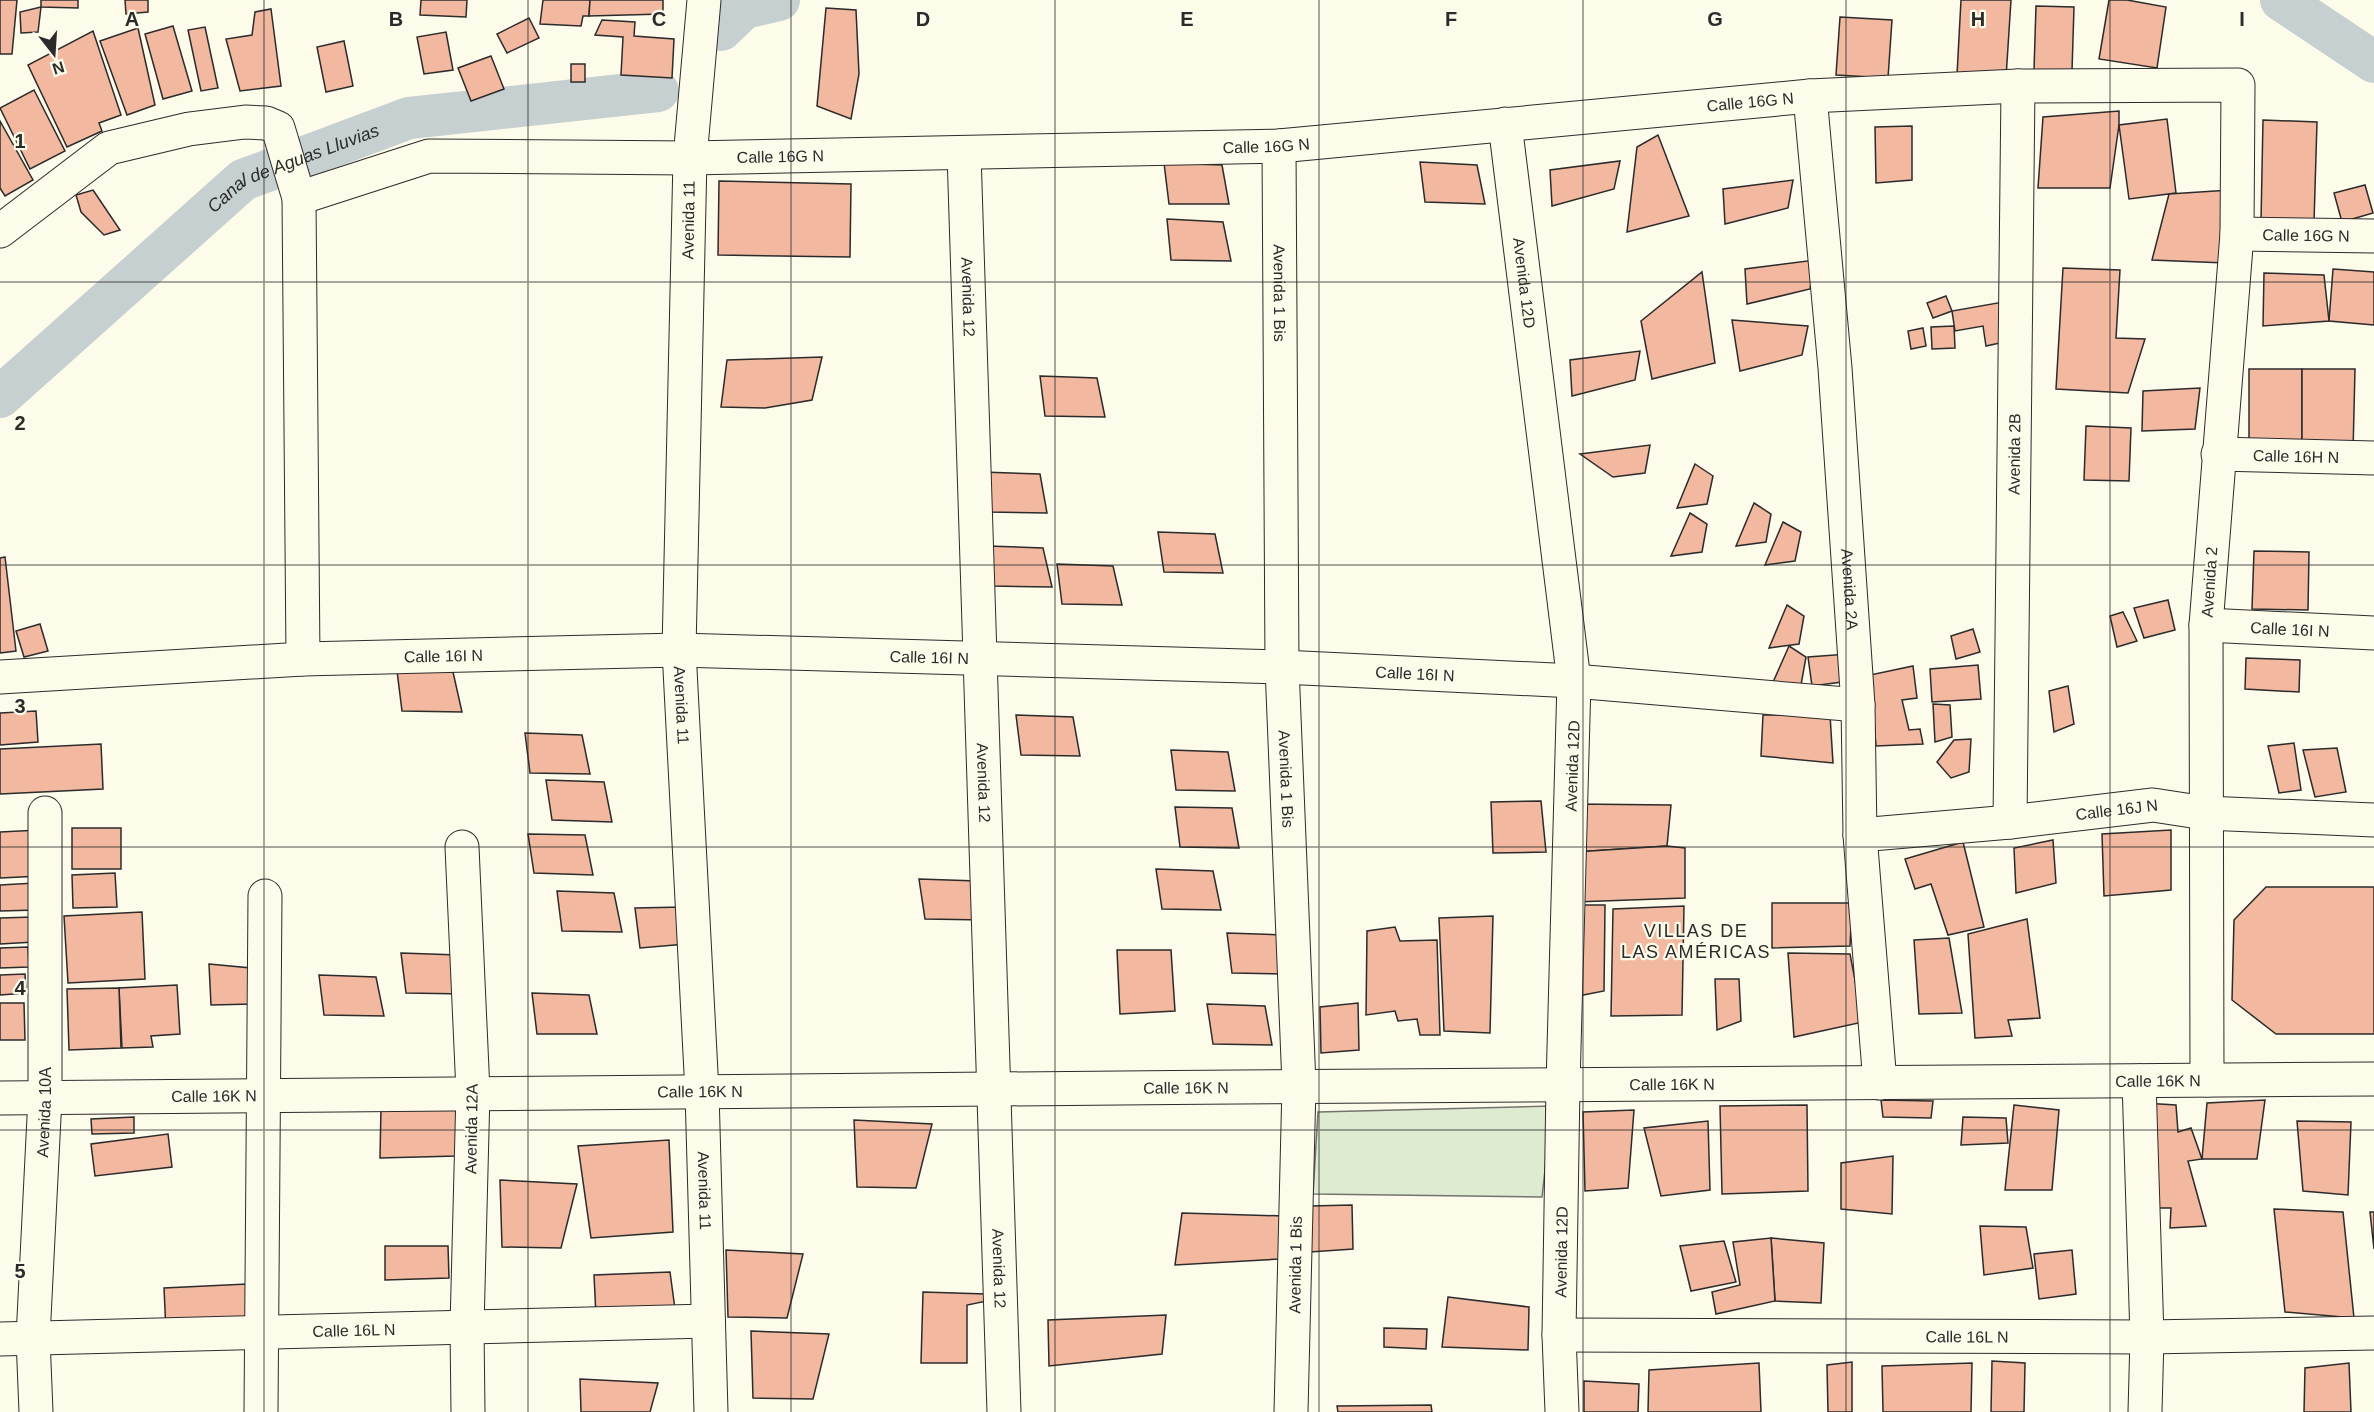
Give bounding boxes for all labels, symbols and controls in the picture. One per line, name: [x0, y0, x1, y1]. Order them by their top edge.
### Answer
text: A: [125, 8, 139, 30]
text: B: [389, 8, 403, 30]
text: C: [652, 8, 666, 30]
text: D: [916, 8, 930, 30]
text: E: [1180, 8, 1194, 30]
text: F: [1445, 8, 1457, 30]
text: G: [1707, 8, 1723, 30]
text: H: [1971, 8, 1985, 30]
text: I: [2239, 8, 2245, 30]
north arrow: [24, 24, 84, 84]
text: N: [50, 58, 66, 78]
street label: Calle 16G N: [1706, 90, 1794, 115]
water label: Canal de Aguas Lluvias: [203, 120, 382, 217]
text: 1: [14, 130, 26, 152]
street label: Calle 16G N: [1222, 135, 1311, 156]
street label: Calle 16G N: [737, 147, 824, 166]
street label: Avenida 11: [679, 180, 698, 259]
street label: Calle 16G N: [2262, 226, 2350, 245]
street label: Avenida 12D: [1510, 236, 1538, 329]
street label: Avenida 1 Bis: [1271, 244, 1288, 342]
street label: Avenida 12: [958, 257, 978, 337]
text: 2: [14, 412, 26, 434]
street label: Avenida 2B: [2006, 413, 2023, 495]
street label: Calle 16H N: [2253, 447, 2339, 466]
street label: Avenida 2: [2199, 546, 2220, 618]
street label: Avenida 2A: [1838, 548, 1861, 631]
street label: Calle 16I N: [2250, 619, 2330, 640]
street label: Calle 16I N: [404, 647, 483, 666]
street label: Calle 16I N: [889, 648, 969, 667]
street label: Calle 16I N: [1375, 663, 1455, 684]
street label: Avenida 11: [671, 665, 692, 745]
text: 3: [14, 695, 26, 717]
street label: Avenida 12D: [1562, 720, 1583, 812]
street label: Avenida 1 Bis: [1276, 730, 1297, 828]
street label: Avenida 12: [974, 743, 993, 823]
street label: Calle 16J N: [2075, 796, 2159, 823]
district label: VILLAS DE LAS AMÉRICAS: [1621, 921, 1771, 962]
text: 4: [14, 977, 26, 999]
street label: Avenida 10A: [34, 1067, 54, 1158]
street label: Calle 16K N: [2115, 1072, 2201, 1090]
street label: Calle 16K N: [1629, 1076, 1715, 1093]
street label: Calle 16K N: [1143, 1079, 1229, 1097]
street label: Avenida 12A: [462, 1083, 481, 1174]
street label: Calle 16K N: [657, 1083, 743, 1101]
street label: Calle 16K N: [171, 1087, 257, 1105]
street label: Avenida 11: [695, 1151, 714, 1230]
street label: Avenida 12D: [1552, 1206, 1571, 1298]
street label: Avenida 1 Bis: [1286, 1216, 1305, 1314]
street label: Avenida 12: [989, 1228, 1009, 1309]
text: 5: [14, 1260, 26, 1282]
street label: Calle 16L N: [312, 1321, 396, 1340]
street label: Calle 16L N: [1925, 1328, 2009, 1346]

